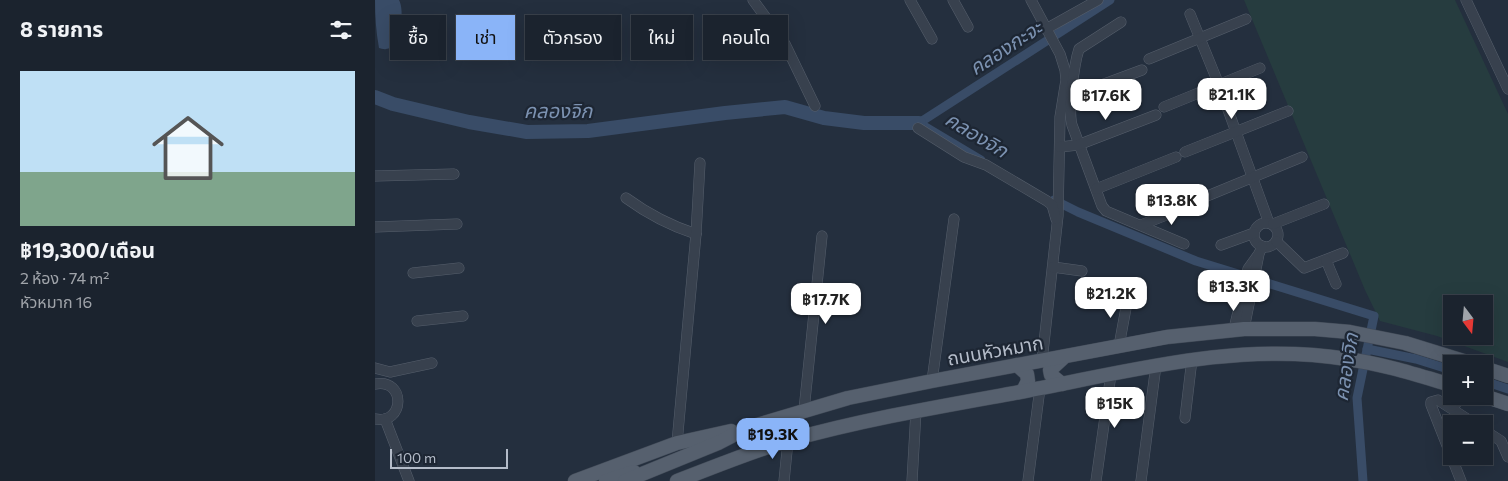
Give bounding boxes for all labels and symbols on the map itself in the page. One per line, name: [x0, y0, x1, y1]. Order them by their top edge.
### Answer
water label: คลองกะจะ: [964, 13, 1048, 79]
pin: ฿17.6K: [1065, 78, 1147, 121]
pin: ฿21.1K: [1191, 78, 1273, 120]
water label: คลองจิก: [524, 98, 593, 122]
water label: คลองจิก: [941, 106, 1013, 162]
pin: ฿13.8K: [1131, 184, 1213, 226]
pin: ฿13.3K: [1193, 270, 1275, 312]
pin: ฿21.2K: [1070, 276, 1152, 319]
pin: ฿17.7K: [785, 282, 867, 325]
north arrow: [1443, 295, 1493, 345]
street label: ถนนหัวหมาก: [945, 330, 1045, 370]
water label: คลองจิก: [1328, 330, 1362, 403]
pin: ฿15K: [1085, 386, 1145, 429]
pin: ฿19.3K: [732, 418, 814, 460]
scale bar: [390, 446, 507, 469]

